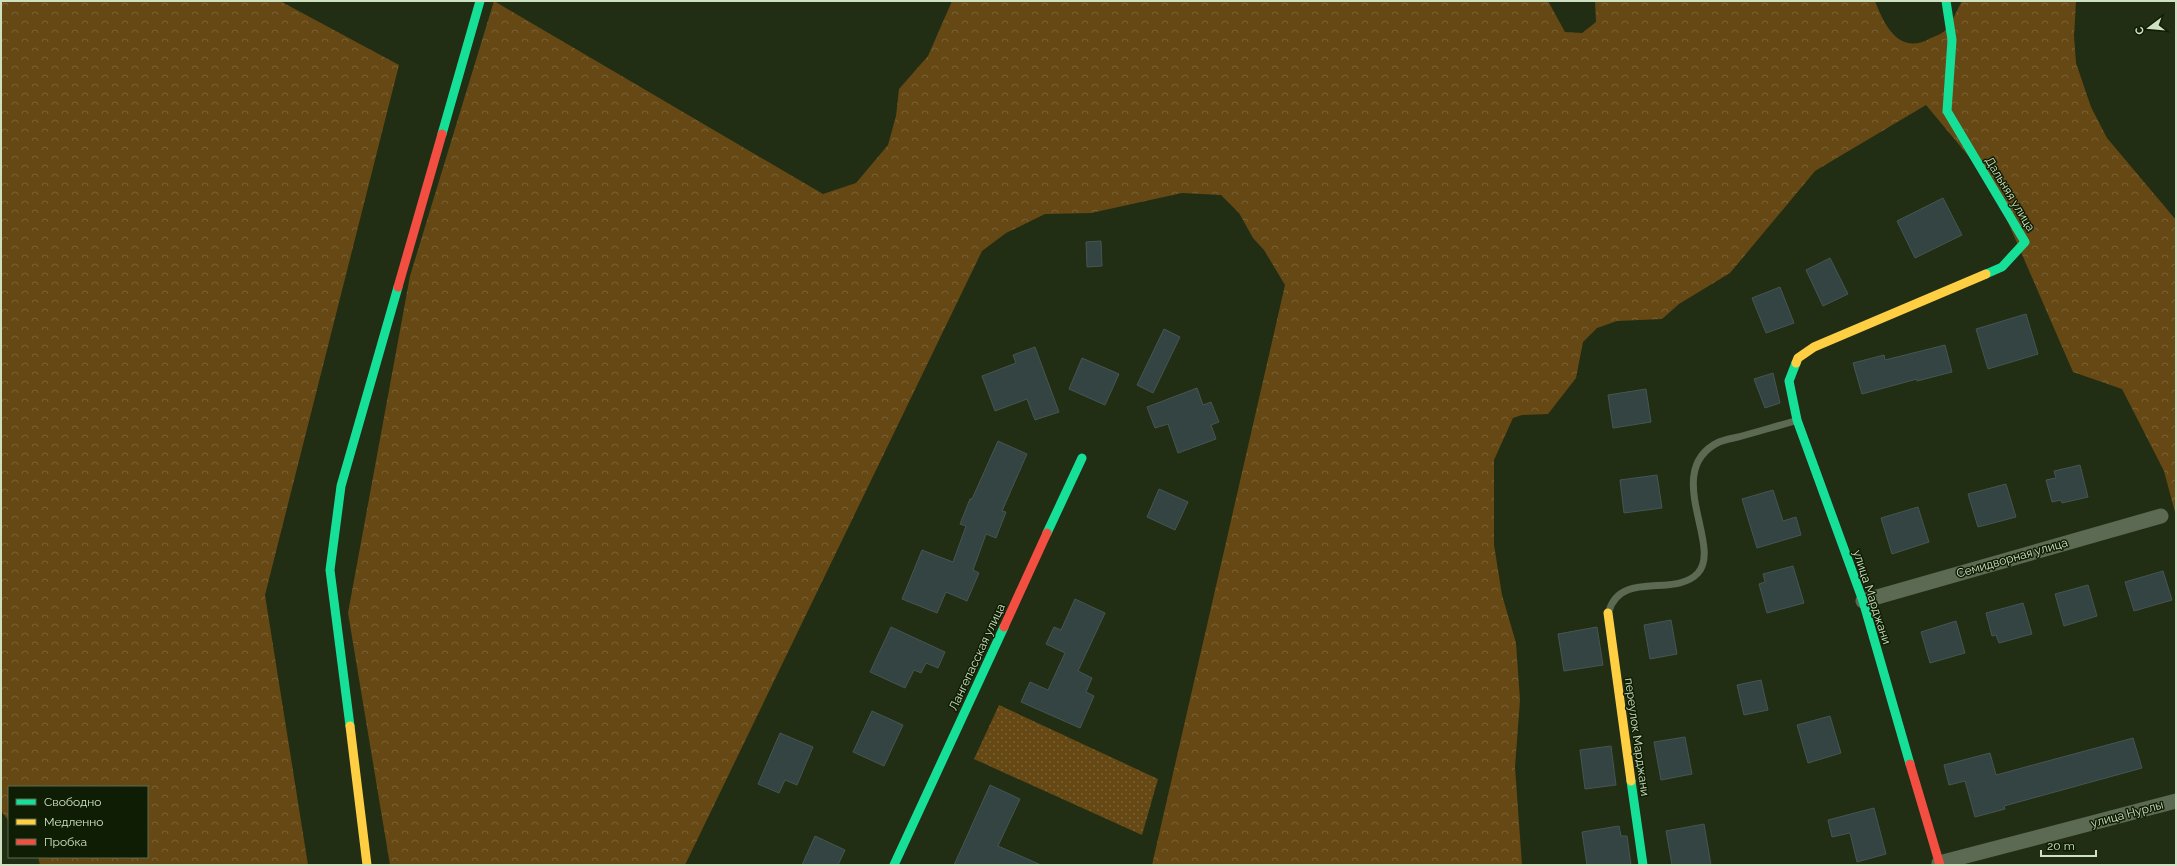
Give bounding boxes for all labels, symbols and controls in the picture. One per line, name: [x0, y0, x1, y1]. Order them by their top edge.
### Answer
north arrow: [2129, 8, 2169, 48]
text: С: [2132, 25, 2147, 36]
street label: Дальняя улица: [1982, 154, 2038, 234]
street label: Семидворная улица: [1955, 535, 2069, 581]
street label: улица Марджани: [1850, 548, 1894, 646]
street label: Лангепасская улица: [946, 601, 1008, 713]
street label: переулок Марджани: [1622, 677, 1652, 797]
legend: [8, 786, 148, 858]
text: Свободно: [44, 795, 101, 809]
street label: улица Нурлы: [2089, 798, 2165, 830]
text: Медленно: [44, 815, 103, 829]
scale bar: [2041, 832, 2096, 858]
text: Пробка: [44, 835, 87, 849]
text: 20 m: [2047, 839, 2075, 853]

